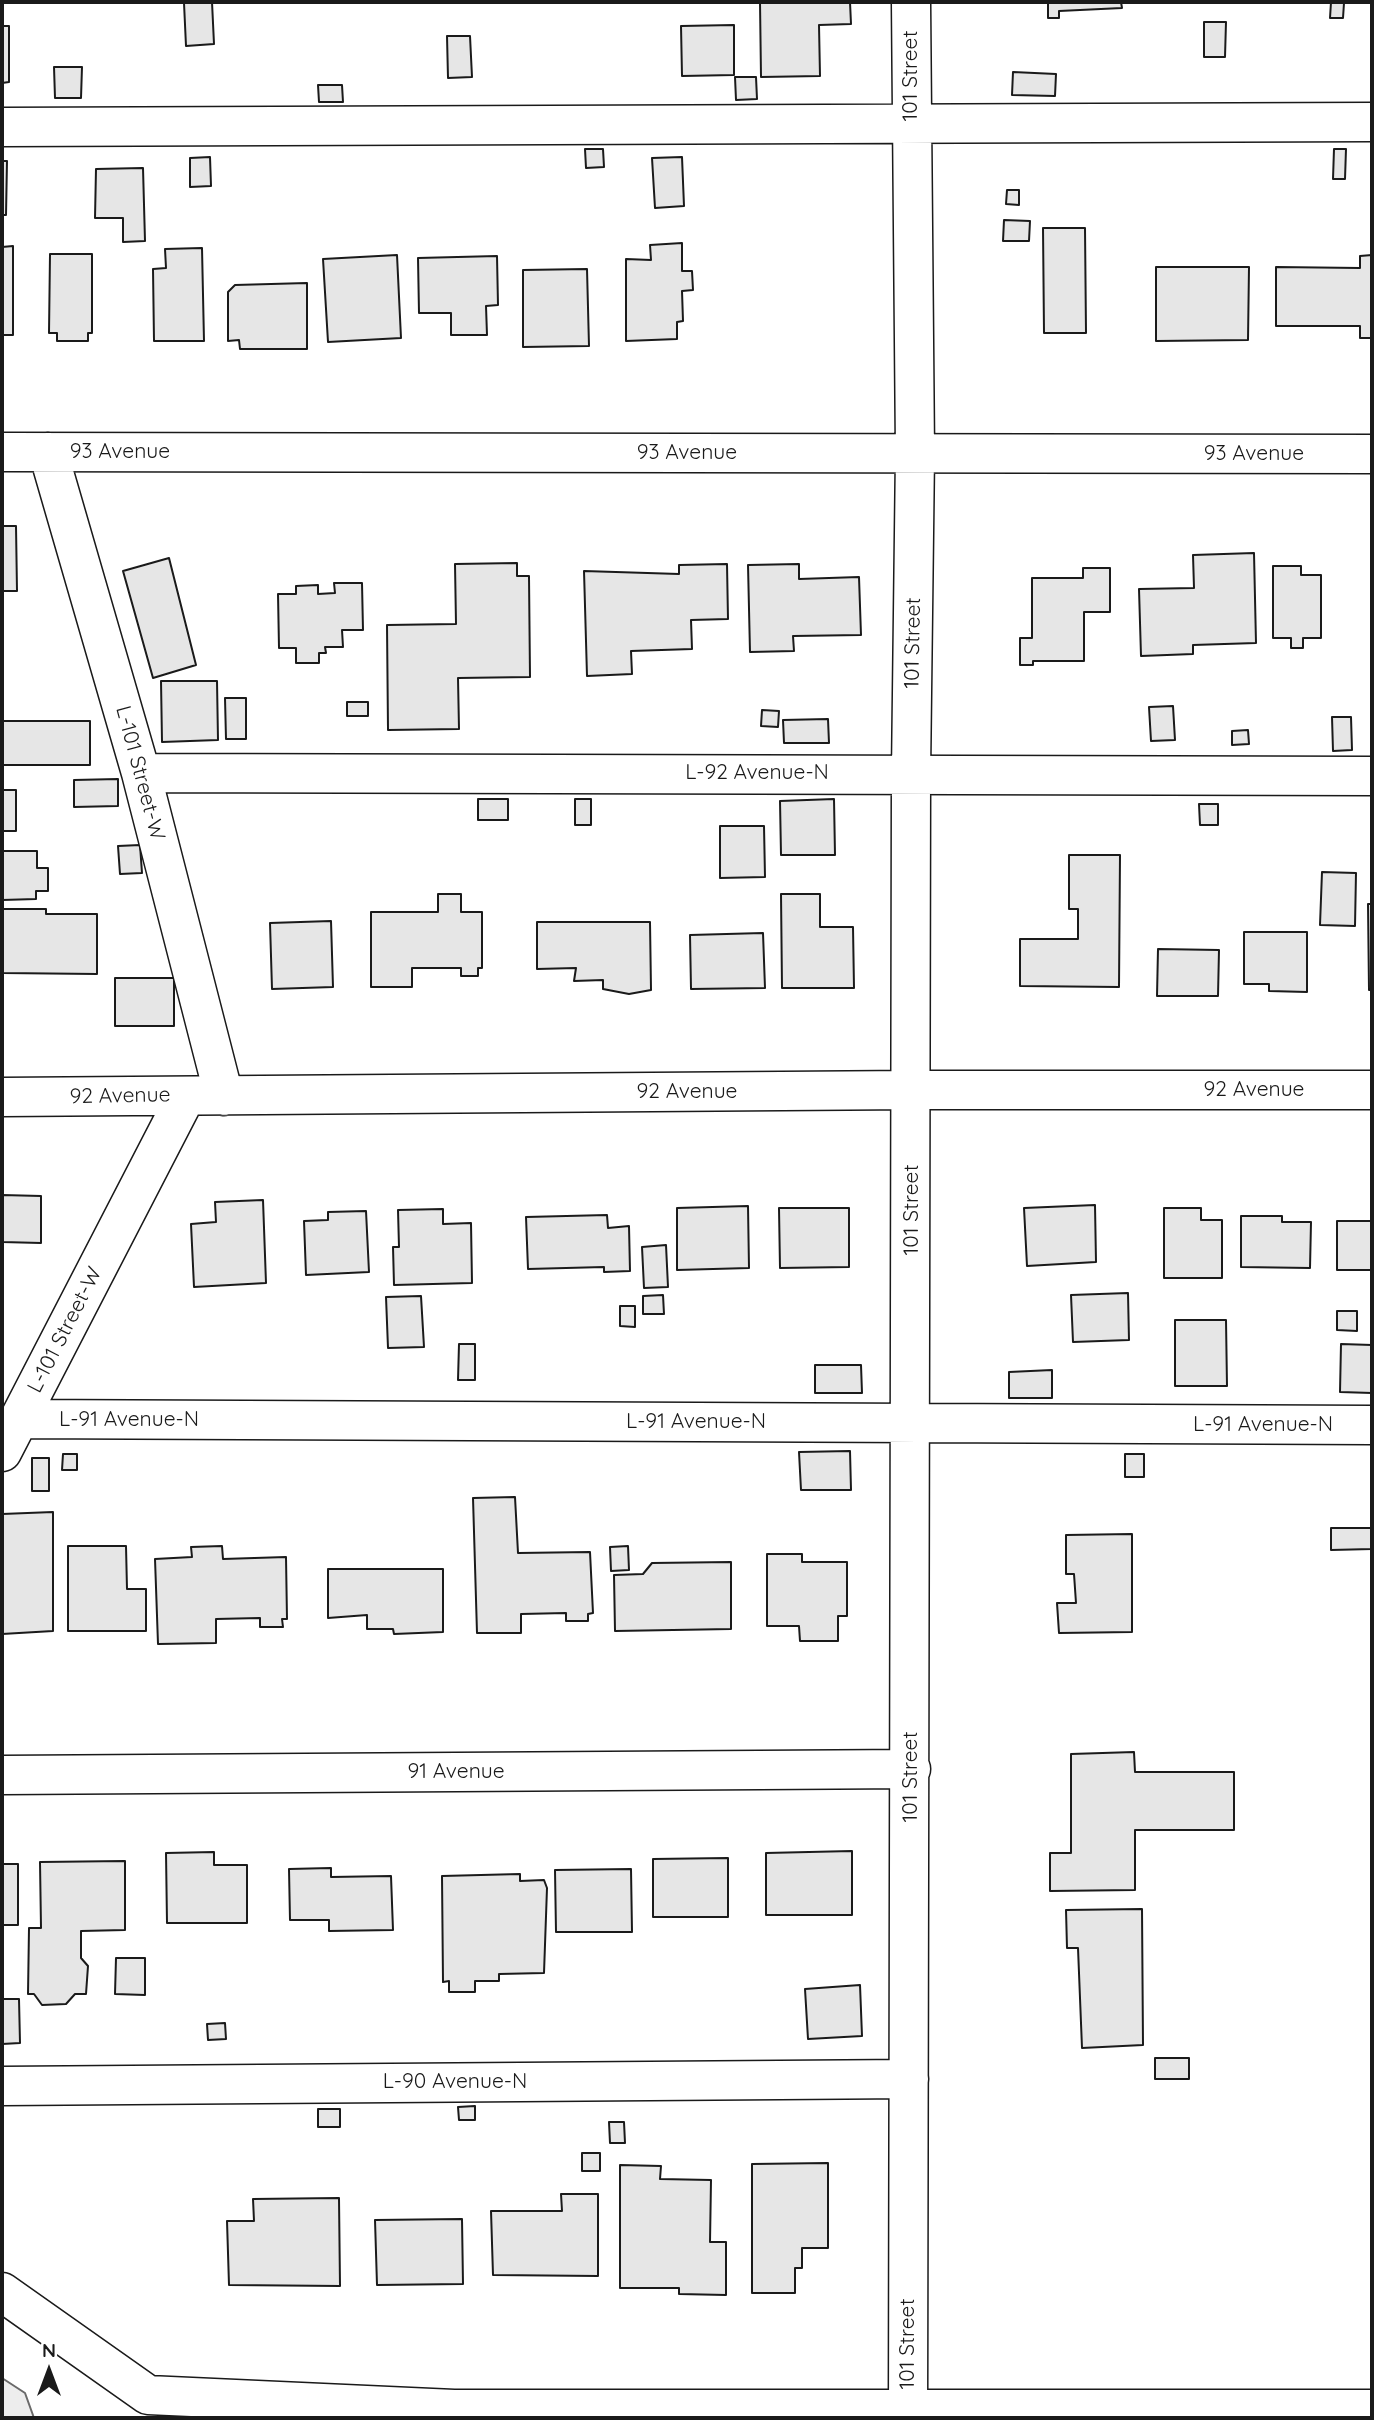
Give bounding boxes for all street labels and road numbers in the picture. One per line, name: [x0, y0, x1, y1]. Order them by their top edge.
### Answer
street label: 101 Street: [898, 30, 924, 122]
street label: 93 Avenue: [70, 439, 170, 465]
street label: 93 Avenue: [637, 440, 737, 466]
street label: 93 Avenue: [1204, 441, 1304, 467]
street label: 101 Street: [900, 597, 926, 689]
street label: L-101 Street-W: [110, 703, 170, 843]
street label: L-92 Avenue-N: [685, 760, 829, 786]
street label: 92 Avenue: [1204, 1077, 1304, 1103]
street label: 92 Avenue: [637, 1079, 737, 1105]
street label: 92 Avenue: [69, 1083, 171, 1109]
street label: 101 Street: [899, 1164, 925, 1256]
street label: L-101 Street-W: [22, 1263, 108, 1397]
street label: L-91 Avenue-N: [59, 1407, 199, 1433]
street label: L-91 Avenue-N: [626, 1409, 766, 1435]
street label: L-91 Avenue-N: [1193, 1412, 1333, 1438]
street label: 101 Street: [898, 1731, 924, 1823]
street label: 91 Avenue: [407, 1759, 505, 1785]
street label: L-90 Avenue-N: [383, 2069, 527, 2095]
street label: 101 Street: [895, 2298, 921, 2390]

